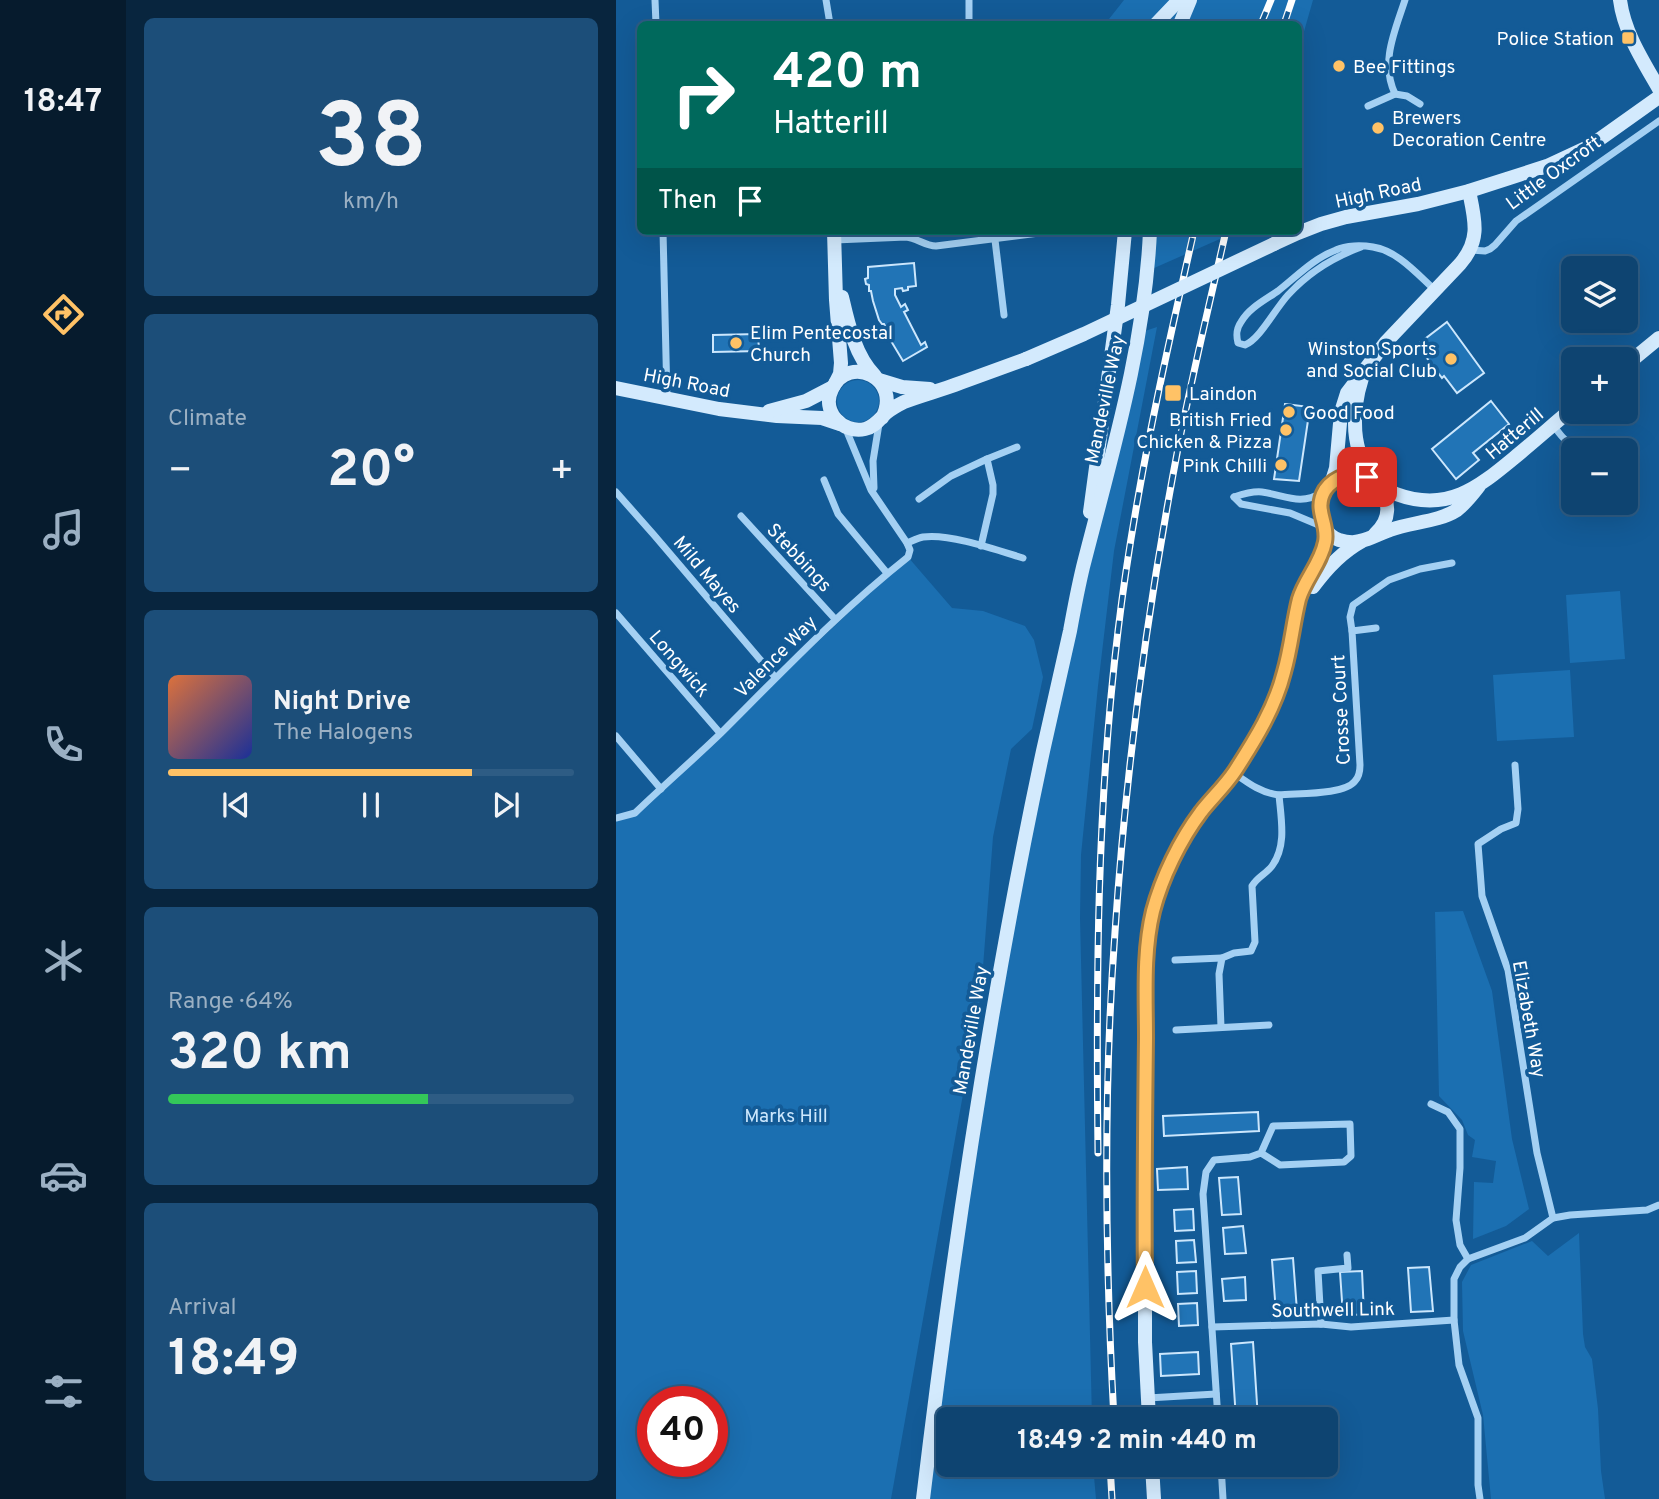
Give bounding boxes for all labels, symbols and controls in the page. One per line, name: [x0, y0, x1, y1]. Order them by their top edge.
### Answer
place label: Police Station: [1497, 28, 1614, 52]
marker: Police Station: [1620, 30, 1636, 46]
text: 420 m: [773, 44, 922, 106]
icon: right: [658, 49, 749, 140]
place label: Bee Fittings: [1353, 56, 1456, 80]
marker: Bee Fittings: [1331, 58, 1347, 74]
text: 18:47: [24, 83, 102, 123]
text: 38: [315, 85, 427, 200]
text: Hatterill: [773, 105, 889, 145]
place label: Brewers Decoration Centre: [1392, 107, 1546, 153]
marker: Brewers Decoration Centre: [1370, 120, 1386, 136]
street label: Little Oxcroft: [1502, 131, 1607, 216]
street label: High Road: [1333, 173, 1424, 215]
icon: arrive: [731, 182, 769, 220]
text: Then: [658, 185, 717, 218]
text: km/h: [343, 188, 399, 217]
map controls: [1561, 256, 1638, 515]
button: layers: [1561, 256, 1638, 333]
icon: directions: [39, 290, 88, 339]
place label: Elim Pentecostal Church: [750, 322, 893, 368]
street label: Mandeville Way: [1081, 333, 1131, 466]
marker: Elim Pentecostal Church: [728, 335, 744, 351]
place label: Winston Sports and Social Club: [1306, 338, 1437, 384]
button: +: [1561, 347, 1638, 424]
marker: Winston Sports and Social Club: [1443, 351, 1459, 367]
street label: High Road: [641, 364, 732, 404]
marker: Laindon: [1163, 383, 1183, 403]
place label: Laindon: [1189, 383, 1257, 407]
place label: Good Food: [1303, 402, 1395, 426]
street label: Hatterill: [1481, 403, 1549, 466]
marker: Good Food: [1281, 404, 1297, 420]
text: Climate: [168, 405, 247, 434]
place label: British Fried Chicken & Pizza: [1136, 409, 1272, 455]
marker: British Fried Chicken & Pizza: [1278, 422, 1294, 438]
button: −: [1561, 438, 1638, 515]
text: 20°: [327, 439, 415, 505]
pin: [1337, 447, 1397, 507]
text: −: [168, 448, 193, 497]
text: +: [549, 448, 574, 497]
place label: Pink Chilli: [1182, 455, 1267, 479]
marker: Pink Chilli: [1273, 457, 1289, 473]
icon: arrive: [1348, 458, 1386, 496]
icon: music: [39, 505, 88, 554]
street label: Stebbings: [761, 519, 836, 598]
street label: Mild Mayes: [667, 532, 746, 619]
street label: Valence Way: [730, 611, 823, 704]
street label: Longwick: [643, 626, 714, 703]
street label: Crosse Court: [1327, 654, 1357, 766]
text: Night Drive: [273, 686, 411, 719]
text: The Halogens: [273, 719, 413, 748]
icon: phone: [39, 720, 88, 769]
icon: previous: [217, 786, 255, 824]
icon: pause: [352, 786, 390, 824]
icon: next: [487, 786, 525, 824]
icon: climate: [39, 936, 88, 985]
street label: Elizabeth Way: [1506, 959, 1550, 1080]
street label: Mandeville Way: [949, 964, 995, 1097]
text: Range · 64%: [168, 988, 293, 1017]
text: 320 km: [168, 1022, 352, 1088]
park label: Marks Hill: [744, 1105, 828, 1129]
icon: car: [39, 1151, 88, 1200]
position arrow: [1108, 1250, 1182, 1324]
text: Arrival: [168, 1294, 237, 1323]
street label: Southwell Link: [1271, 1298, 1395, 1324]
text: 18:49: [168, 1328, 300, 1394]
icon: filters: [39, 1367, 88, 1416]
speed limit sign: 40: [637, 1386, 728, 1477]
text: 18:49 · 2 min · 440 m: [1017, 1425, 1257, 1458]

